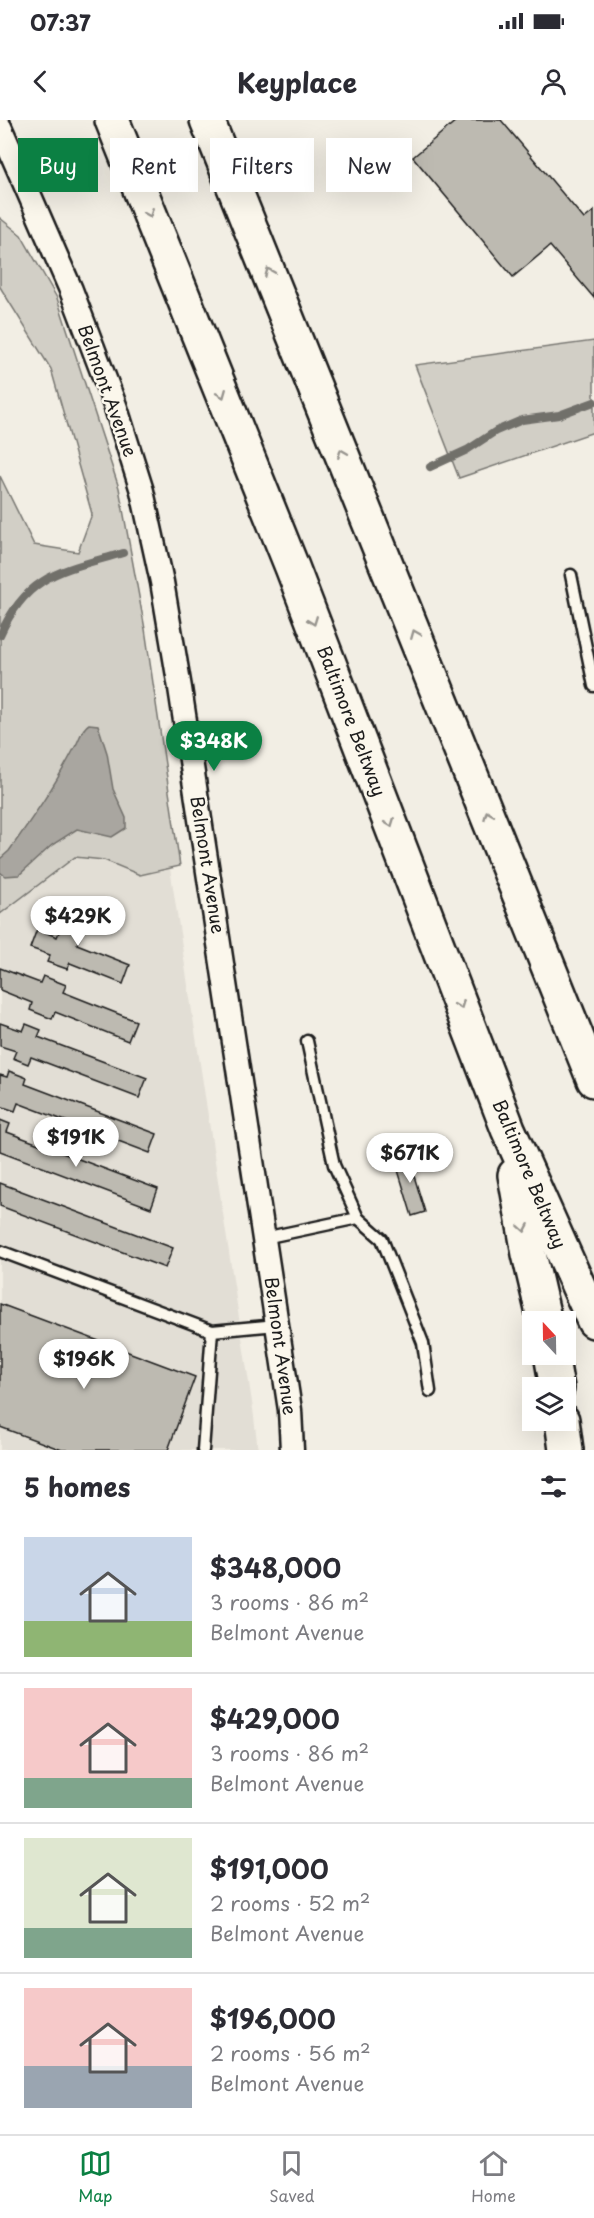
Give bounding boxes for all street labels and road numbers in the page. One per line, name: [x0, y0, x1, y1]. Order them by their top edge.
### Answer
street label: Belmont Avenue: [72, 321, 145, 461]
street label: Baltimore Beltway: [311, 641, 394, 800]
street label: Belmont Avenue: [184, 794, 233, 936]
street label: Baltimore Beltway: [487, 1095, 574, 1252]
street label: Belmont Avenue: [258, 1275, 305, 1417]

